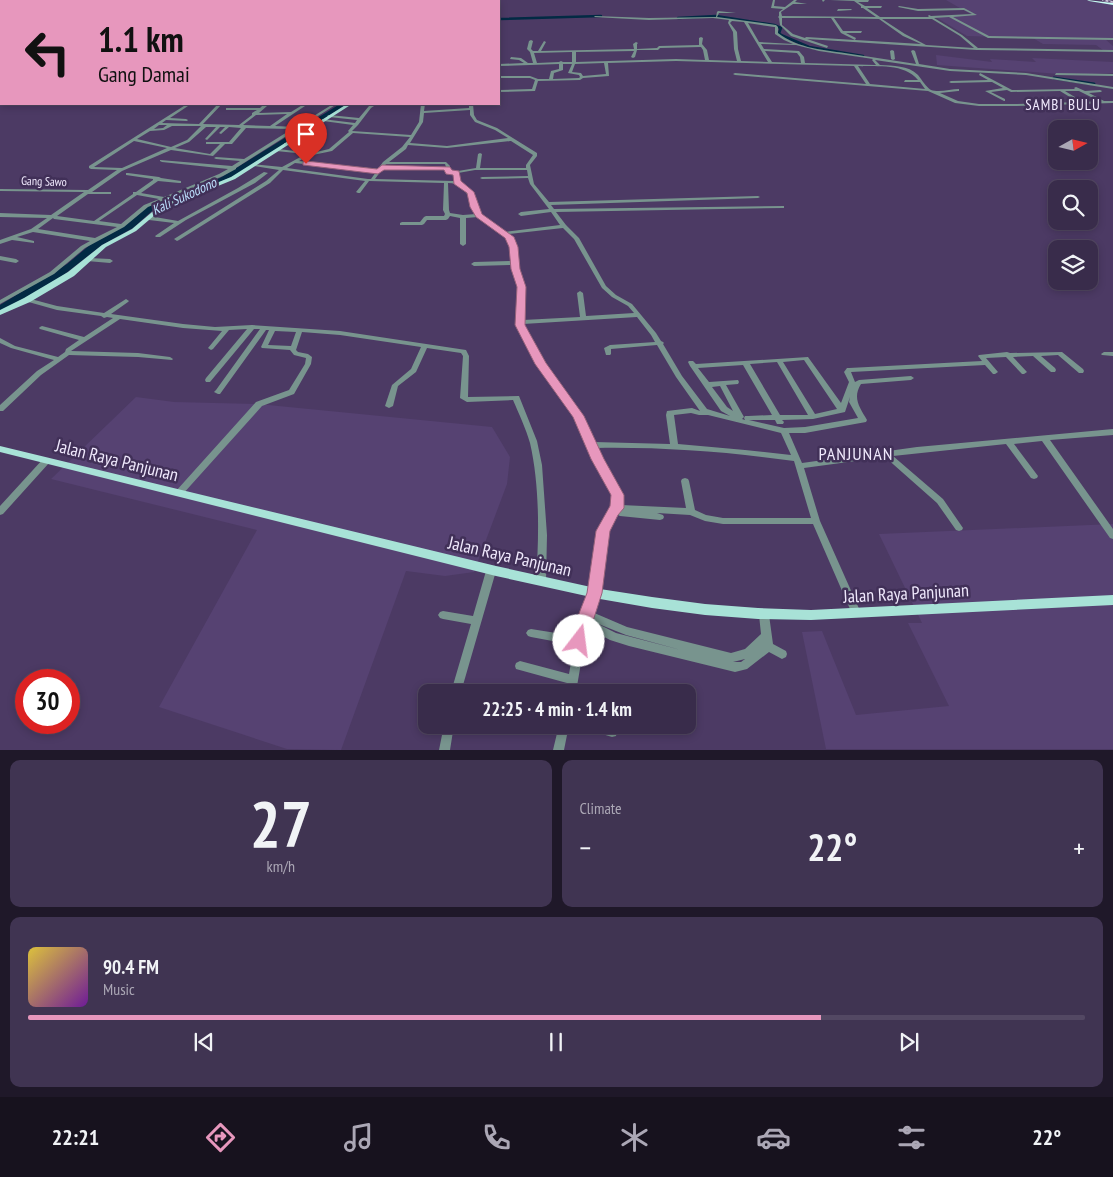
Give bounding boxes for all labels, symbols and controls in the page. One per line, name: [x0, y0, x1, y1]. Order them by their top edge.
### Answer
text: 1.1 km: [98, 16, 184, 62]
icon: left: [15, 20, 80, 85]
text: Gang Damai: [98, 60, 190, 88]
district label: SAMBI BULU: [1025, 95, 1101, 114]
pin: [285, 113, 327, 164]
icon: arrive: [292, 120, 320, 148]
north arrow: [1048, 120, 1098, 170]
map controls: [1048, 120, 1098, 290]
street label: Gang Sawo: [21, 173, 67, 189]
water label: Kali Sukodono: [149, 173, 220, 219]
button: search: [1048, 180, 1098, 230]
button: layers: [1048, 240, 1098, 290]
street label: Jalan Raya Panjunan: [52, 433, 181, 486]
district label: PANJUNAN: [819, 442, 893, 465]
street label: Jalan Raya Panjunan: [445, 530, 574, 581]
street label: Jalan Raya Panjunan: [842, 578, 969, 608]
position arrow: [552, 614, 604, 666]
speed limit sign: 30: [15, 669, 80, 734]
text: 22:25 · 4 min · 1.4 km: [482, 697, 632, 721]
text: 27: [250, 781, 312, 865]
text: Climate: [580, 798, 622, 818]
text: 22°: [807, 822, 857, 871]
text: −: [580, 829, 591, 866]
text: +: [1073, 829, 1085, 866]
text: km/h: [267, 856, 295, 876]
text: 90.4 FM: [103, 955, 159, 979]
text: Music: [103, 979, 135, 999]
icon: previous: [190, 1028, 218, 1056]
icon: pause: [542, 1028, 570, 1056]
icon: next: [895, 1028, 923, 1056]
icon: directions: [203, 1120, 238, 1155]
icon: music: [341, 1120, 376, 1155]
icon: phone: [479, 1120, 514, 1155]
icon: climate: [617, 1120, 652, 1155]
icon: car: [756, 1120, 791, 1155]
icon: filters: [894, 1120, 929, 1155]
text: 22:21: [52, 1123, 99, 1151]
text: 22°: [1032, 1123, 1061, 1151]

